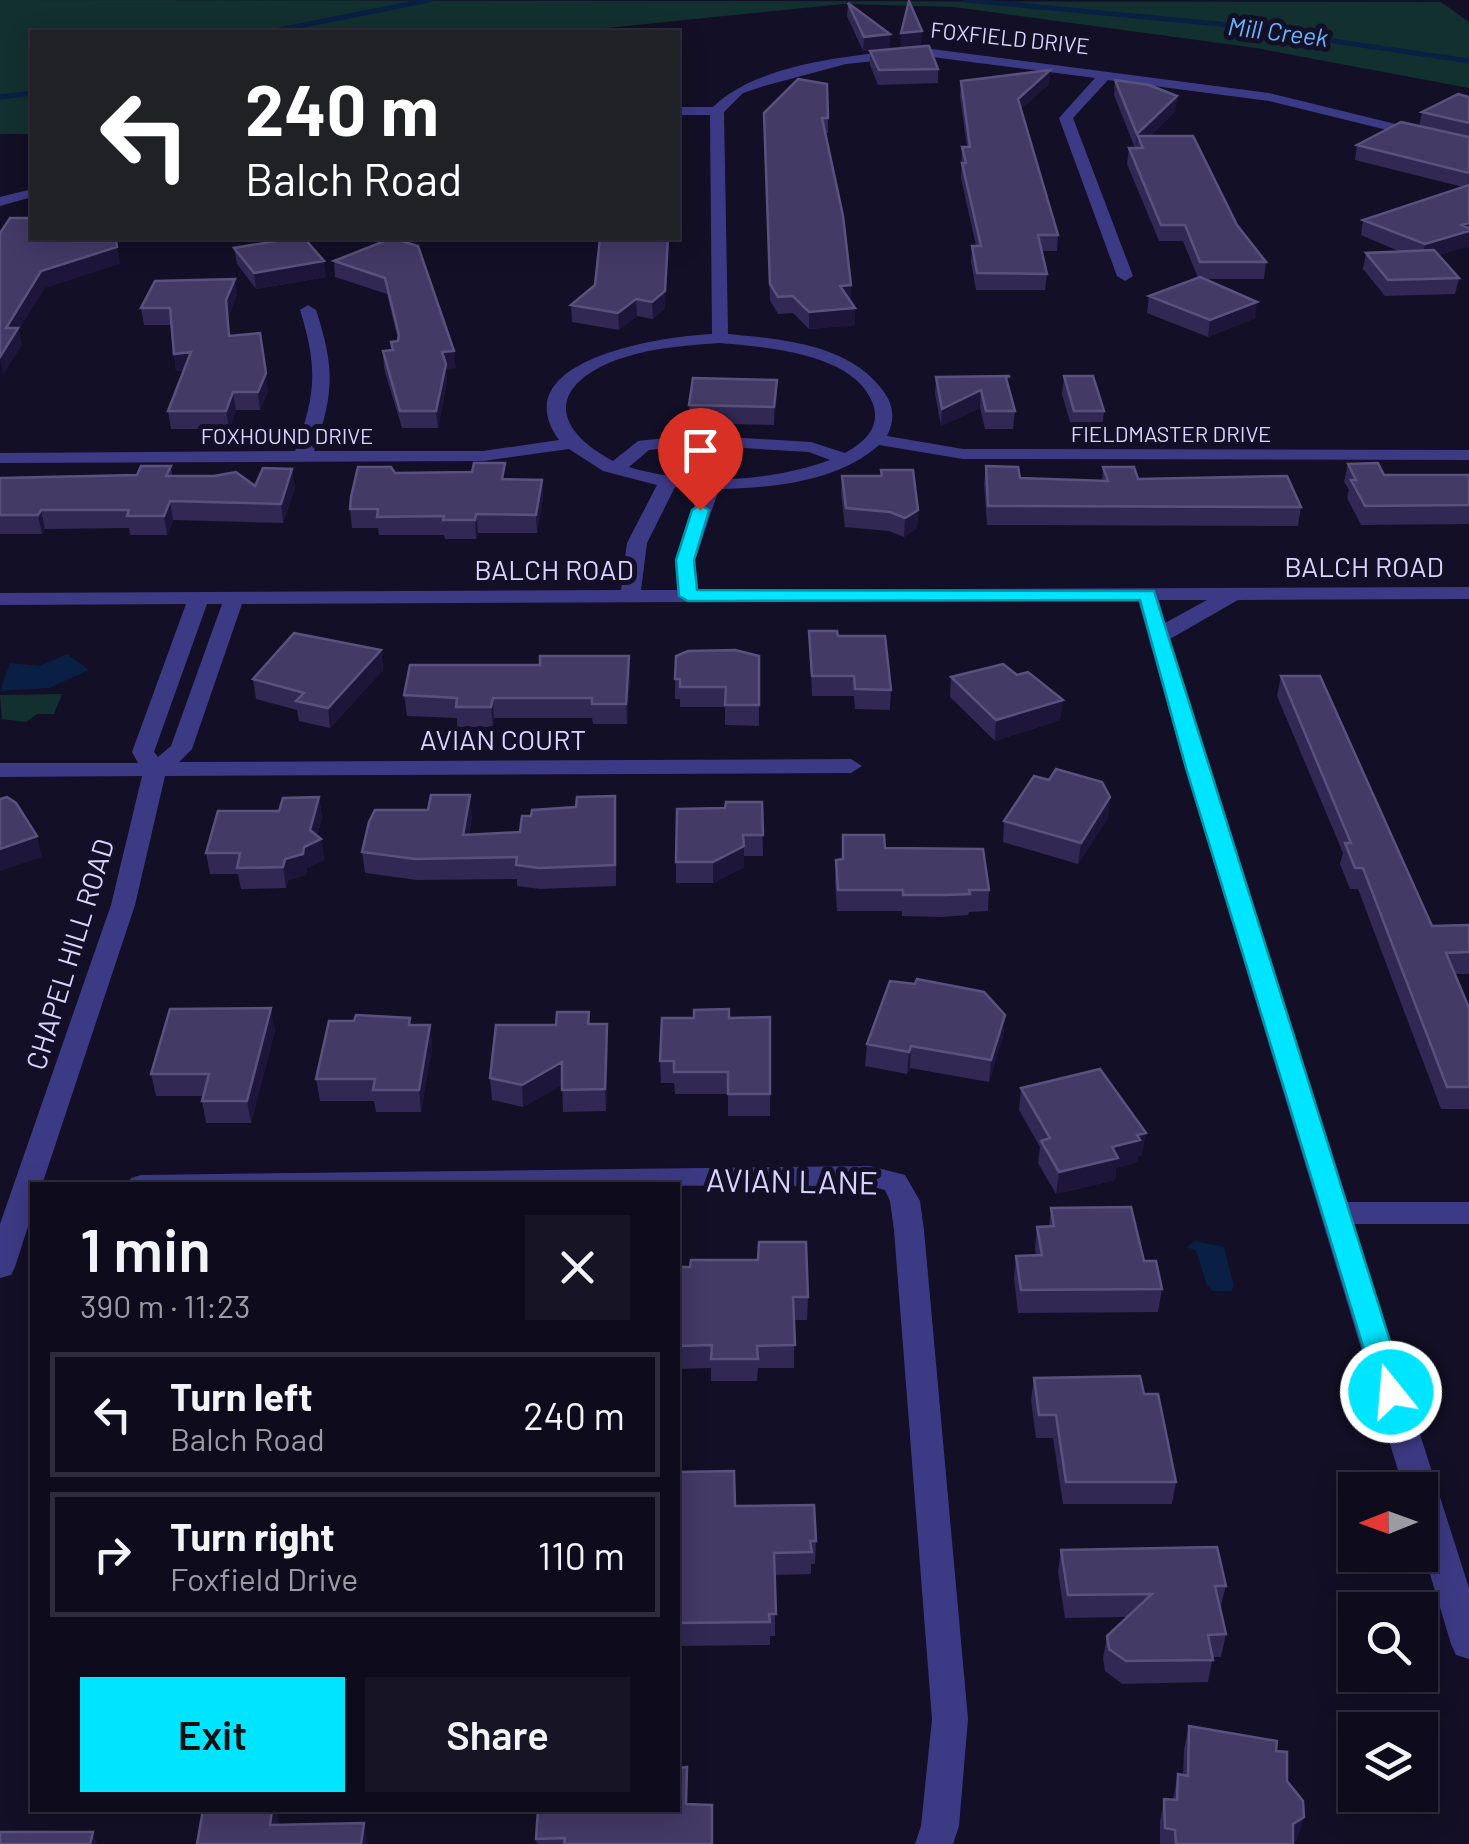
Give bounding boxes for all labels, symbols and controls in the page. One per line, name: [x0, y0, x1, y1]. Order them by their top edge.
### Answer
water label: Mill Creek: [1226, 10, 1330, 52]
street label: FOXFIELD DRIVE: [929, 16, 1091, 58]
text: 240 m: [245, 66, 439, 150]
icon: left: [80, 70, 210, 200]
text: Balch Road: [245, 151, 462, 205]
pin: [658, 408, 743, 511]
street label: FIELDMASTER DRIVE: [1071, 420, 1271, 446]
street label: FOXHOUND DRIVE: [201, 422, 373, 448]
icon: arrive: [673, 423, 728, 478]
street label: BALCH ROAD: [1284, 549, 1444, 583]
street label: BALCH ROAD: [474, 552, 634, 586]
street label: AVIAN COURT: [420, 722, 586, 756]
street label: CHAPEL HILL ROAD: [18, 835, 120, 1073]
street label: AVIAN LANE: [706, 1160, 878, 1200]
text: 1 min: [80, 1212, 211, 1284]
button: close: [525, 1215, 630, 1320]
text: 390 m · 11:23: [80, 1286, 250, 1324]
position arrow: [1339, 1340, 1443, 1444]
text: Turn left: [170, 1373, 313, 1419]
icon: left: [85, 1387, 140, 1442]
text: 240 m: [523, 1392, 625, 1438]
text: Balch Road: [170, 1419, 325, 1457]
north arrow: [1338, 1472, 1438, 1572]
map controls: [1338, 1472, 1438, 1812]
text: Turn right: [170, 1513, 335, 1559]
icon: right: [85, 1527, 140, 1582]
text: 110 m: [538, 1532, 625, 1578]
text: Foxfield Drive: [170, 1559, 358, 1597]
button: search: [1338, 1592, 1438, 1692]
button: Exit: [80, 1677, 345, 1792]
button: Share: [365, 1677, 630, 1792]
button: layers: [1338, 1712, 1438, 1812]

